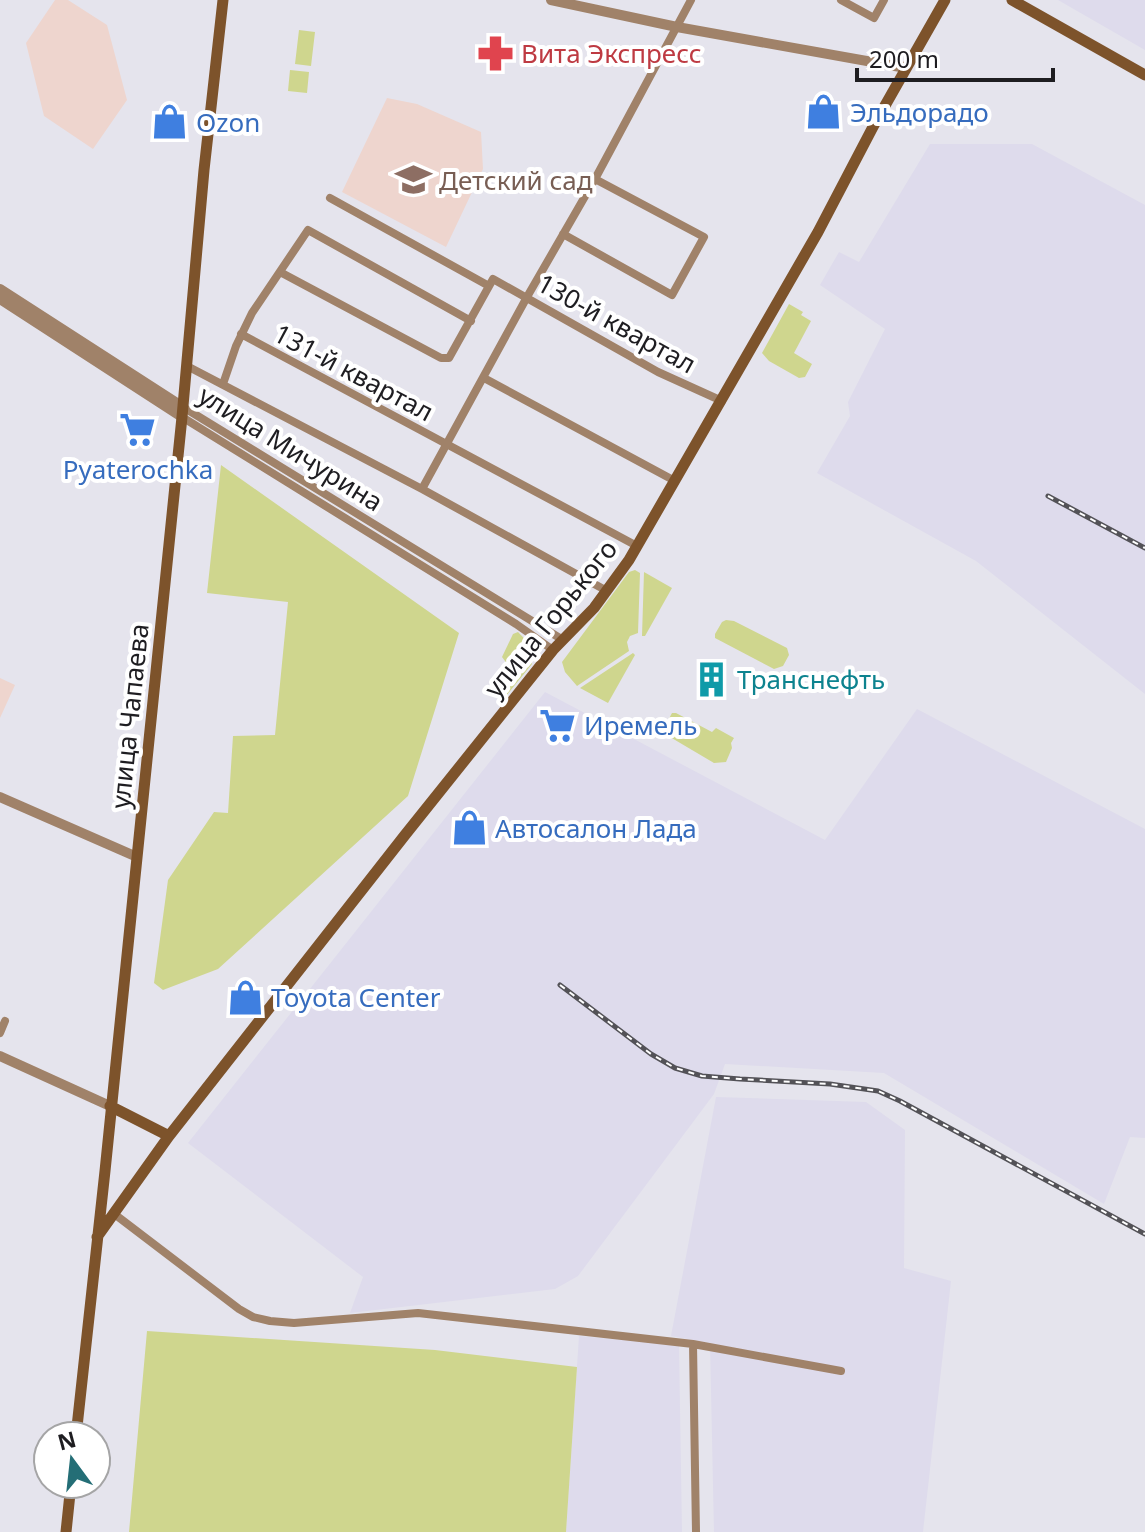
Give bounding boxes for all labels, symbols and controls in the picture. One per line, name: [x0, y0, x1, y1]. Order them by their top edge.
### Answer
scale bar: [857, 32, 1053, 82]
pharmacy icon: Вита Экспресс: [476, 34, 514, 72]
place label: Вита Экспресс: [521, 35, 702, 71]
text: 200 m: [869, 42, 939, 75]
shop icon: Эльдорадо: [805, 93, 843, 131]
place label: Эльдорадо: [850, 94, 989, 130]
shop icon: Ozon: [151, 103, 189, 141]
place label: Ozon: [196, 104, 260, 140]
school or university icon: Детский сад: [394, 161, 432, 199]
place label: Детский сад: [439, 162, 593, 198]
street label: 130-й квартал: [531, 265, 703, 381]
street label: 131-й квартал: [268, 315, 440, 429]
street label: улица Мичурина: [192, 377, 390, 519]
supermarket icon: Pyaterochka: [119, 411, 157, 449]
place label: Pyaterochka: [63, 451, 213, 487]
street label: улица Горького: [475, 532, 625, 704]
street label: улица Чапаева: [101, 622, 157, 810]
building icon: Транснефть: [692, 660, 730, 698]
place label: Транснефть: [737, 661, 885, 697]
supermarket icon: Иремель: [539, 706, 577, 744]
place label: Иремель: [584, 707, 698, 743]
shop icon: Автосалон Лада: [450, 809, 488, 847]
place label: Автосалон Лада: [495, 810, 697, 846]
shop icon: Toyota Center: [226, 978, 264, 1016]
place label: Toyota Center: [271, 979, 441, 1015]
north arrow: [32, 1420, 112, 1500]
text: N: [54, 1423, 79, 1457]

